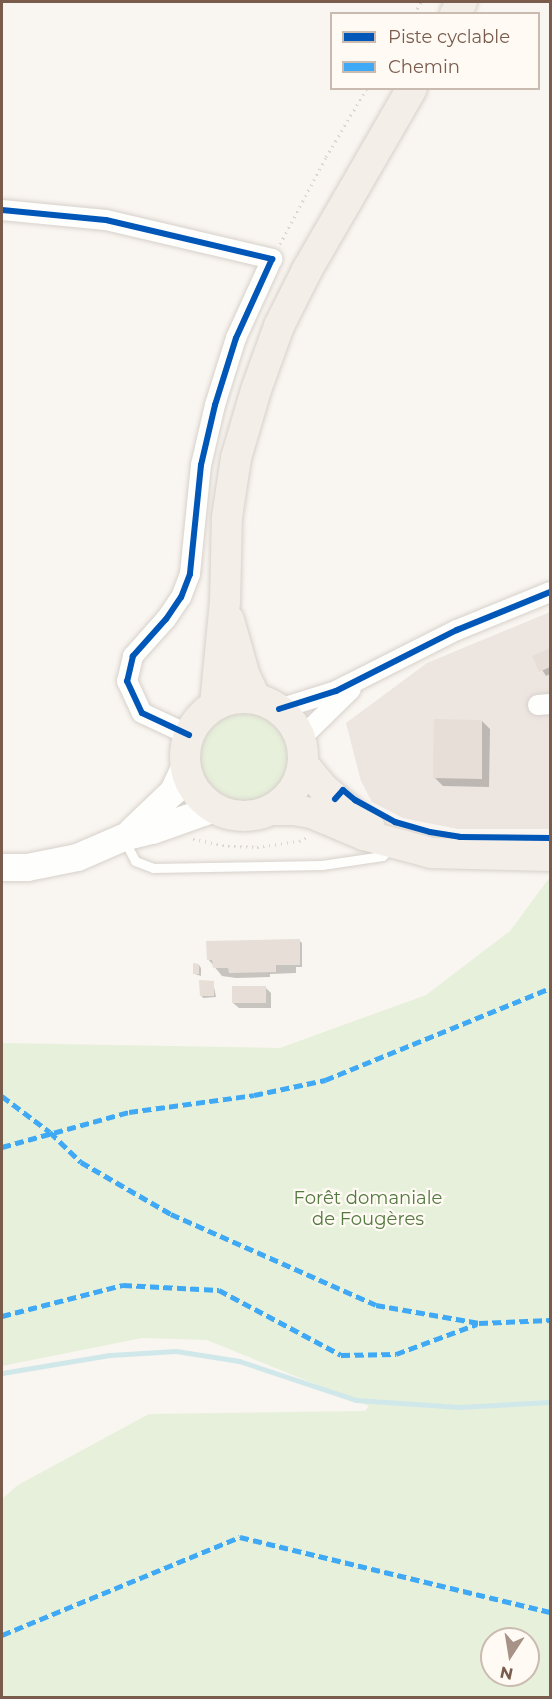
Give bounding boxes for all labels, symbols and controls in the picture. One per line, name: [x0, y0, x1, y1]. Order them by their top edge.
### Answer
legend: [330, 12, 540, 90]
text: Piste cyclable: [388, 26, 510, 48]
text: Chemin: [388, 56, 460, 78]
park label: Forêt domaniale de Fougères: [294, 1188, 442, 1230]
north arrow: [480, 1627, 540, 1687]
text: N: [498, 1663, 515, 1684]

